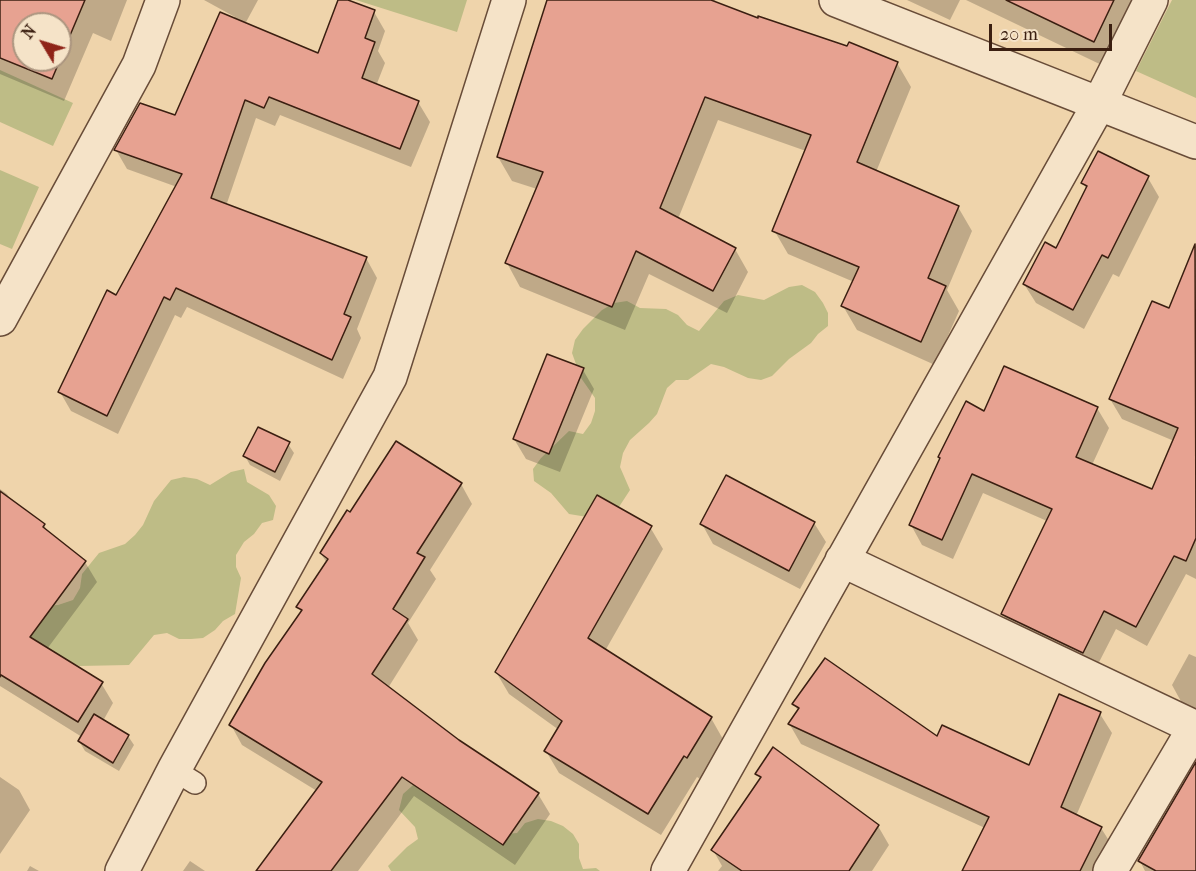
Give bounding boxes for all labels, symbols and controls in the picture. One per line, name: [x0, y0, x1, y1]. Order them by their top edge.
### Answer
north arrow: [12, 12, 72, 72]
scale bar: [992, 12, 1115, 50]
text: N: [18, 21, 40, 42]
text: 20 m: [1000, 24, 1038, 45]

